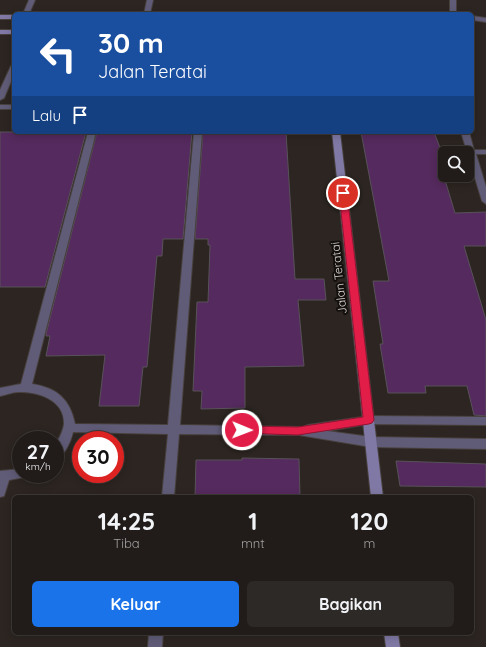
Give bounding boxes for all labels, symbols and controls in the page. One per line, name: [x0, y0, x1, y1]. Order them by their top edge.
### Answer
text: 30 m: [98, 25, 164, 60]
icon: left: [32, 28, 84, 80]
text: Jalan Teratai: [98, 60, 207, 83]
icon: arrive: [69, 104, 91, 126]
text: Lalu: [32, 106, 61, 125]
map controls: [438, 146, 474, 182]
button: search: [438, 146, 474, 182]
pin: [326, 176, 360, 210]
icon: arrive: [332, 182, 354, 204]
street label: Jalan Teratai: [327, 241, 350, 315]
position arrow: [221, 409, 263, 451]
speed limit sign: 30: [72, 431, 124, 483]
text: 27: [27, 439, 49, 464]
text: km/h: [25, 460, 51, 473]
text: 14:25: [98, 506, 155, 536]
text: 1: [248, 506, 258, 536]
text: 120: [351, 506, 388, 536]
text: Tiba: [113, 535, 140, 551]
text: mnt: [241, 535, 265, 551]
text: m: [363, 535, 375, 551]
button: Keluar: [32, 581, 239, 627]
button: Bagikan: [247, 581, 454, 627]

